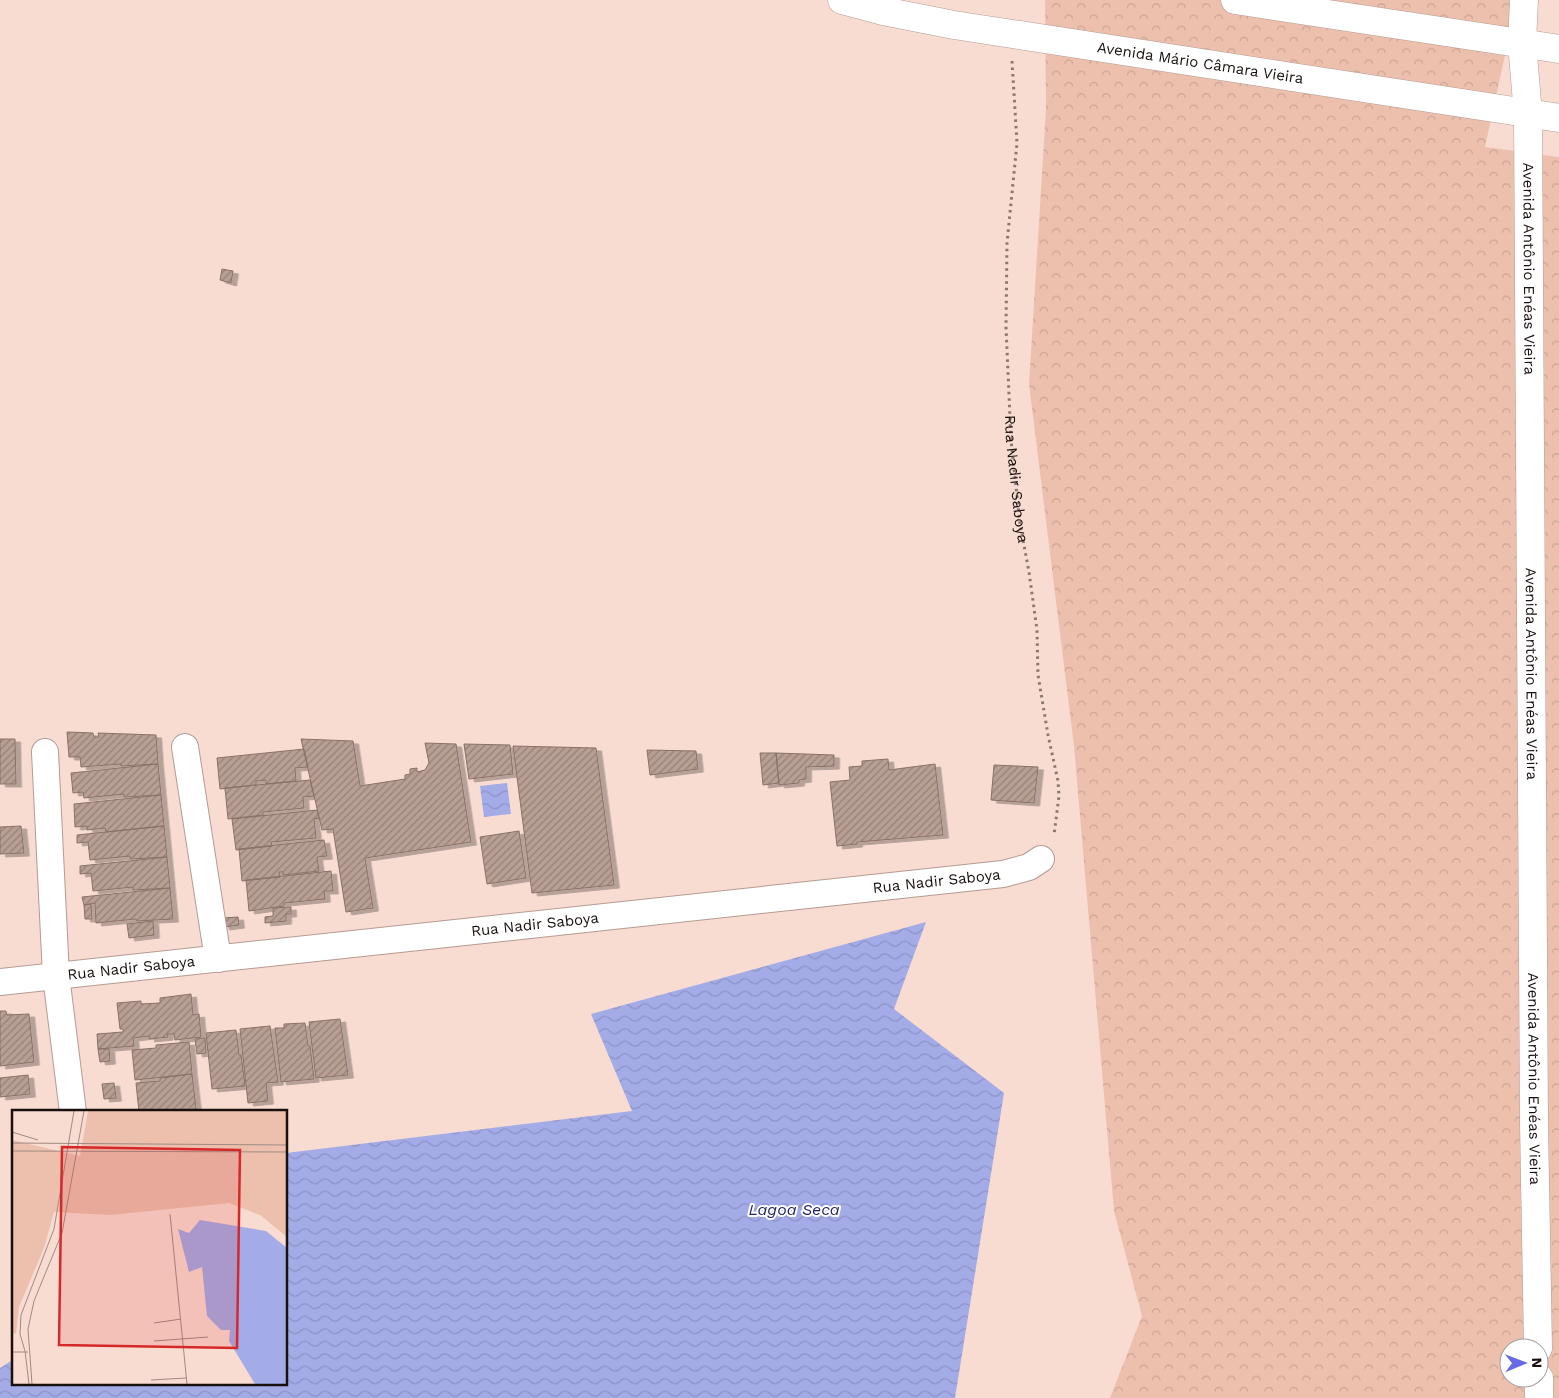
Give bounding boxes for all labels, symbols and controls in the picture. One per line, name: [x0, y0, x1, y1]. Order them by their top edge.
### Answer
street label: Avenida Mário Câmara Vieira: [1096, 38, 1305, 88]
street label: Avenida Antônio Enéas Vieira: [1519, 162, 1539, 375]
street label: Rua Nadir Saboya: [1001, 415, 1032, 545]
street label: Avenida Antônio Enéas Vieira: [1522, 567, 1541, 780]
street label: Rua Nadir Saboya: [872, 865, 1002, 897]
street label: Rua Nadir Saboya: [470, 909, 600, 940]
street label: Rua Nadir Saboya: [66, 952, 196, 984]
street label: Avenida Antônio Enéas Vieira: [1524, 972, 1544, 1186]
inset map: [12, 1110, 288, 1386]
water label: Lagoa Seca: [748, 1200, 840, 1219]
north arrow: [1499, 1338, 1549, 1388]
text: N: [1529, 1357, 1545, 1368]

